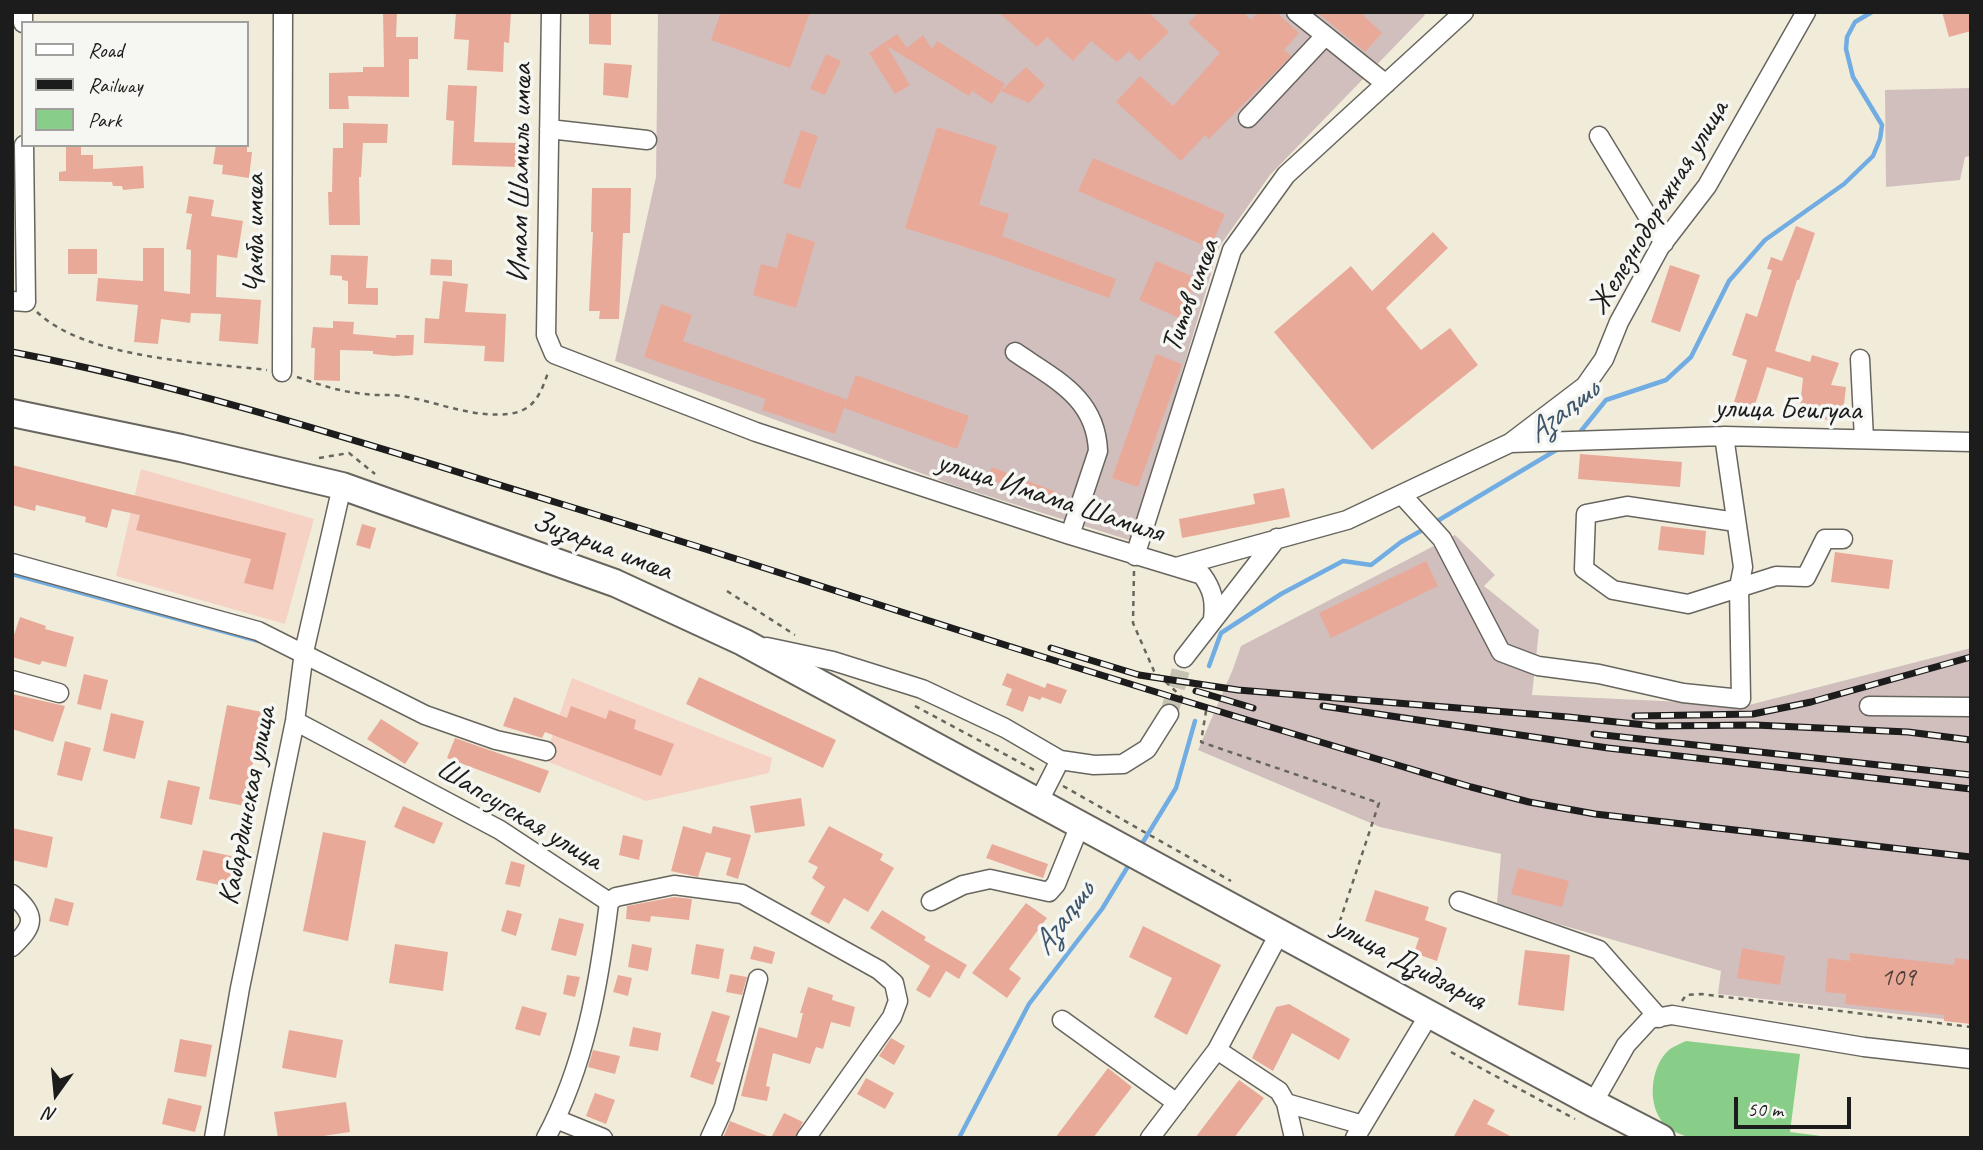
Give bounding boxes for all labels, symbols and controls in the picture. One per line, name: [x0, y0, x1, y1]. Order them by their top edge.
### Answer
legend: [21, 21, 248, 147]
text: Road: [88, 37, 123, 63]
street label: Имам Шамиль имҩа: [501, 63, 541, 283]
text: Railway: [88, 72, 142, 98]
street label: Железнодорожная улица: [1581, 94, 1737, 322]
text: Park: [88, 107, 121, 133]
street label: Чачба имҩа: [237, 174, 273, 294]
street label: Титов имҩа: [1154, 235, 1228, 357]
water label: Аӡаԥшь: [1519, 372, 1607, 452]
street label: улица Беигуаа: [1714, 391, 1862, 429]
street label: улица Имама Шамиля: [932, 444, 1168, 552]
street label: Ӡиӡариа имҩа: [527, 503, 677, 589]
street label: Кабардинская улица: [211, 704, 285, 908]
street label: Шапсугская улица: [429, 751, 609, 879]
water label: Аӡаԥшь: [1025, 875, 1103, 963]
street label: улица Дзидзария: [1326, 909, 1492, 1019]
house number: 109: [1880, 962, 1916, 994]
north arrow: [21, 1059, 91, 1129]
scale bar: [1738, 1084, 1855, 1128]
text: 50 m: [1747, 1096, 1783, 1122]
text: N: [42, 1101, 59, 1127]

